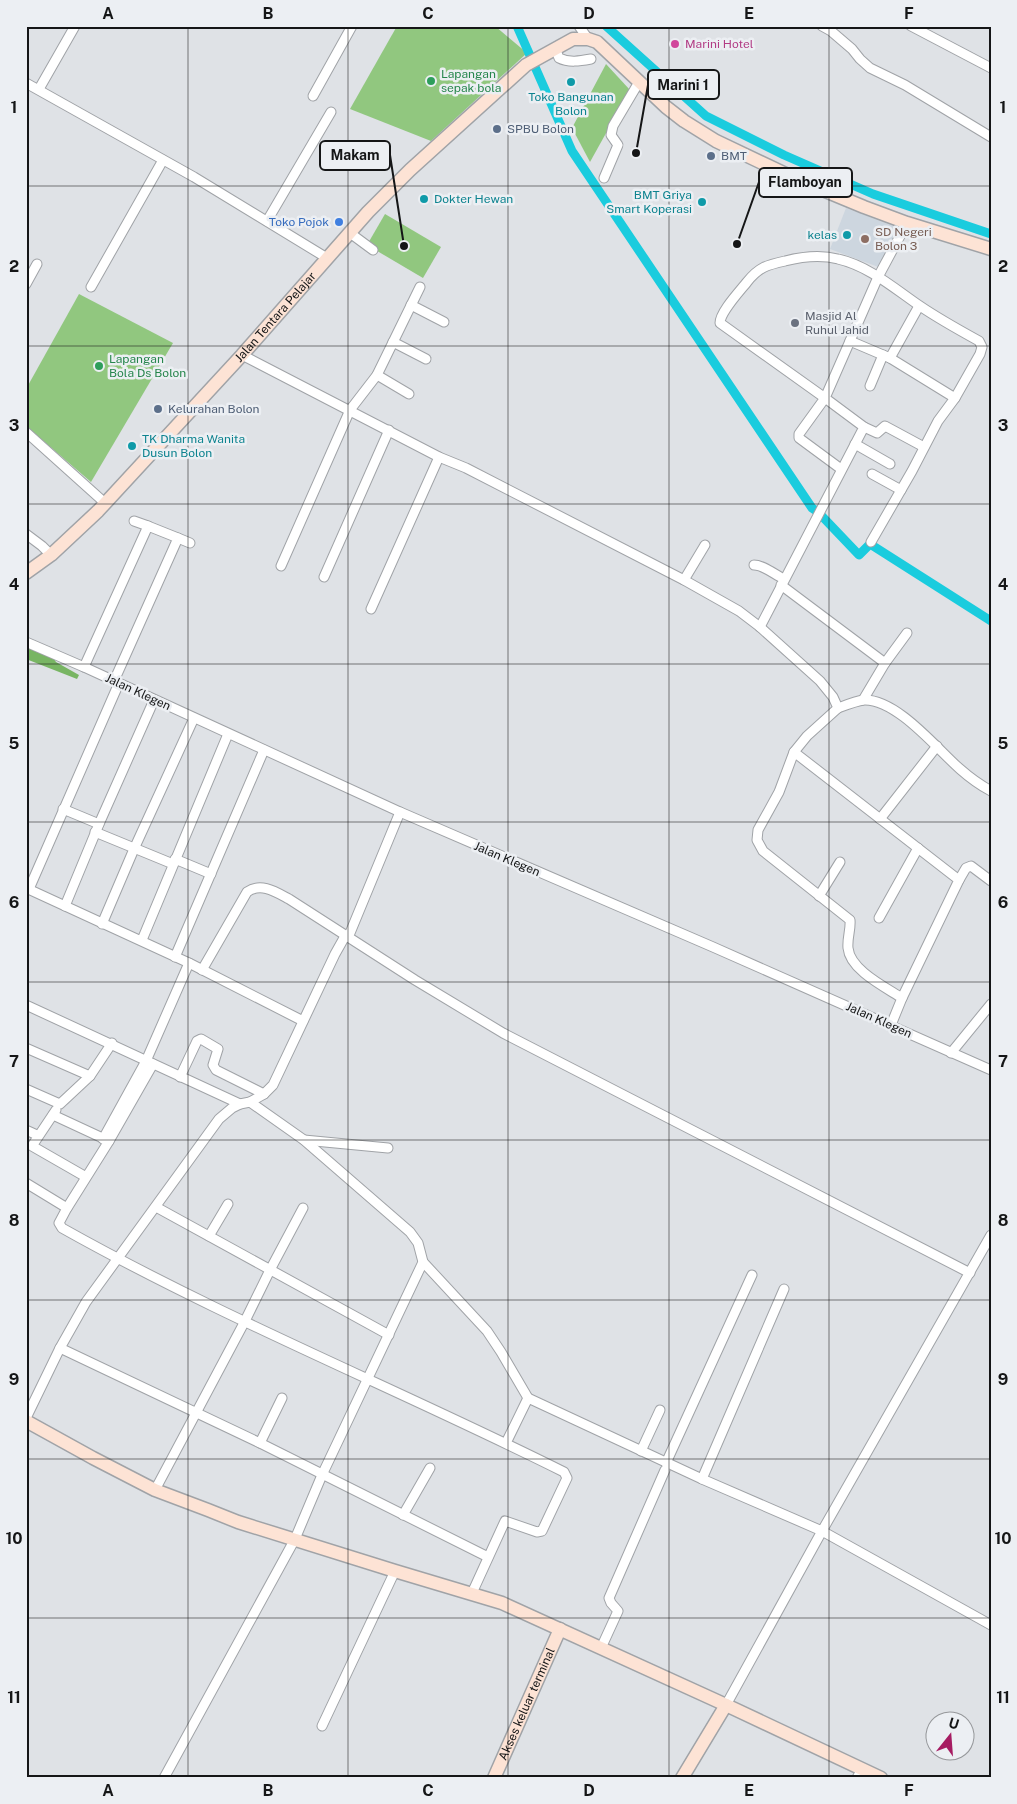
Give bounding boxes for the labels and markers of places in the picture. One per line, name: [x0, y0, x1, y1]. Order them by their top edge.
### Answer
place label: Marini Hotel: [685, 37, 754, 51]
marker: Marini Hotel: [669, 38, 681, 50]
place label: Lapangan sepak bola: [441, 67, 501, 95]
callout: Marini 1: [648, 70, 719, 99]
marker: Lapangan sepak bola: [425, 75, 437, 87]
marker: Toko Bangunan Bolon: [565, 76, 577, 88]
place label: Toko Bangunan Bolon: [528, 90, 614, 118]
place label: SPBU Bolon: [507, 122, 574, 136]
marker: SPBU Bolon: [491, 123, 503, 135]
callout: Makam: [320, 141, 390, 170]
place label: BMT: [721, 149, 747, 163]
marker: BMT: [705, 150, 717, 162]
callout: Flamboyan: [759, 168, 852, 197]
place label: BMT Griya Smart Koperasi: [606, 188, 692, 216]
place label: Dokter Hewan: [434, 192, 513, 206]
marker: Dokter Hewan: [418, 193, 430, 205]
marker: BMT Griya Smart Koperasi: [696, 196, 708, 208]
place label: Toko Pojok: [269, 215, 329, 229]
marker: Toko Pojok: [333, 216, 345, 228]
place label: SD Negeri Bolon 3: [875, 225, 932, 253]
place label: kelas: [808, 228, 837, 242]
marker: kelas: [841, 229, 853, 241]
marker: SD Negeri Bolon 3: [859, 233, 871, 245]
place label: Masjid Al Ruhul Jahid: [805, 309, 869, 337]
marker: Masjid Al Ruhul Jahid: [789, 317, 801, 329]
place label: Lapangan Bola Ds Bolon: [109, 352, 186, 380]
marker: Lapangan Bola Ds Bolon: [93, 360, 105, 372]
place label: Kelurahan Bolon: [168, 402, 260, 416]
marker: Kelurahan Bolon: [152, 403, 164, 415]
place label: TK Dharma Wanita Dusun Bolon: [142, 432, 245, 460]
marker: TK Dharma Wanita Dusun Bolon: [126, 440, 138, 452]

